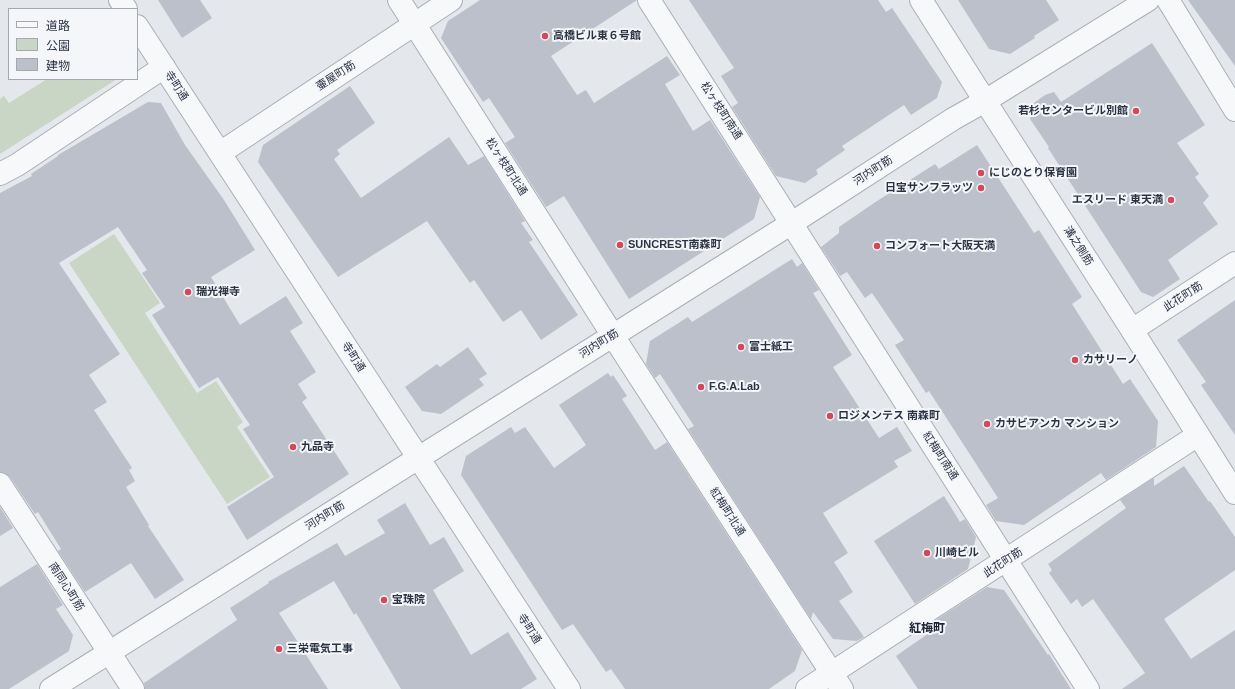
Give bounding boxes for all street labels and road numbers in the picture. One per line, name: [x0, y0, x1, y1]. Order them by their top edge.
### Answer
street label: 壷屋町筋: [314, 58, 358, 94]
street label: 寺町通: [161, 69, 191, 103]
street label: 松ヶ枝町南通: [697, 80, 745, 142]
street label: 松ヶ枝町北通: [482, 136, 530, 198]
street label: 河内町筋: [851, 153, 895, 189]
street label: 溝之側筋: [1060, 224, 1096, 268]
street label: 此花町筋: [1161, 279, 1205, 315]
street label: 河内町筋: [577, 327, 621, 361]
street label: 寺町通: [338, 340, 368, 374]
street label: 紅梅町南通: [919, 429, 961, 483]
street label: 紅梅町北通: [706, 485, 748, 539]
street label: 河内町筋: [303, 499, 347, 533]
street label: 此花町筋: [981, 545, 1025, 581]
street label: 南同心町筋: [45, 560, 87, 614]
street label: 寺町通: [514, 612, 544, 646]

